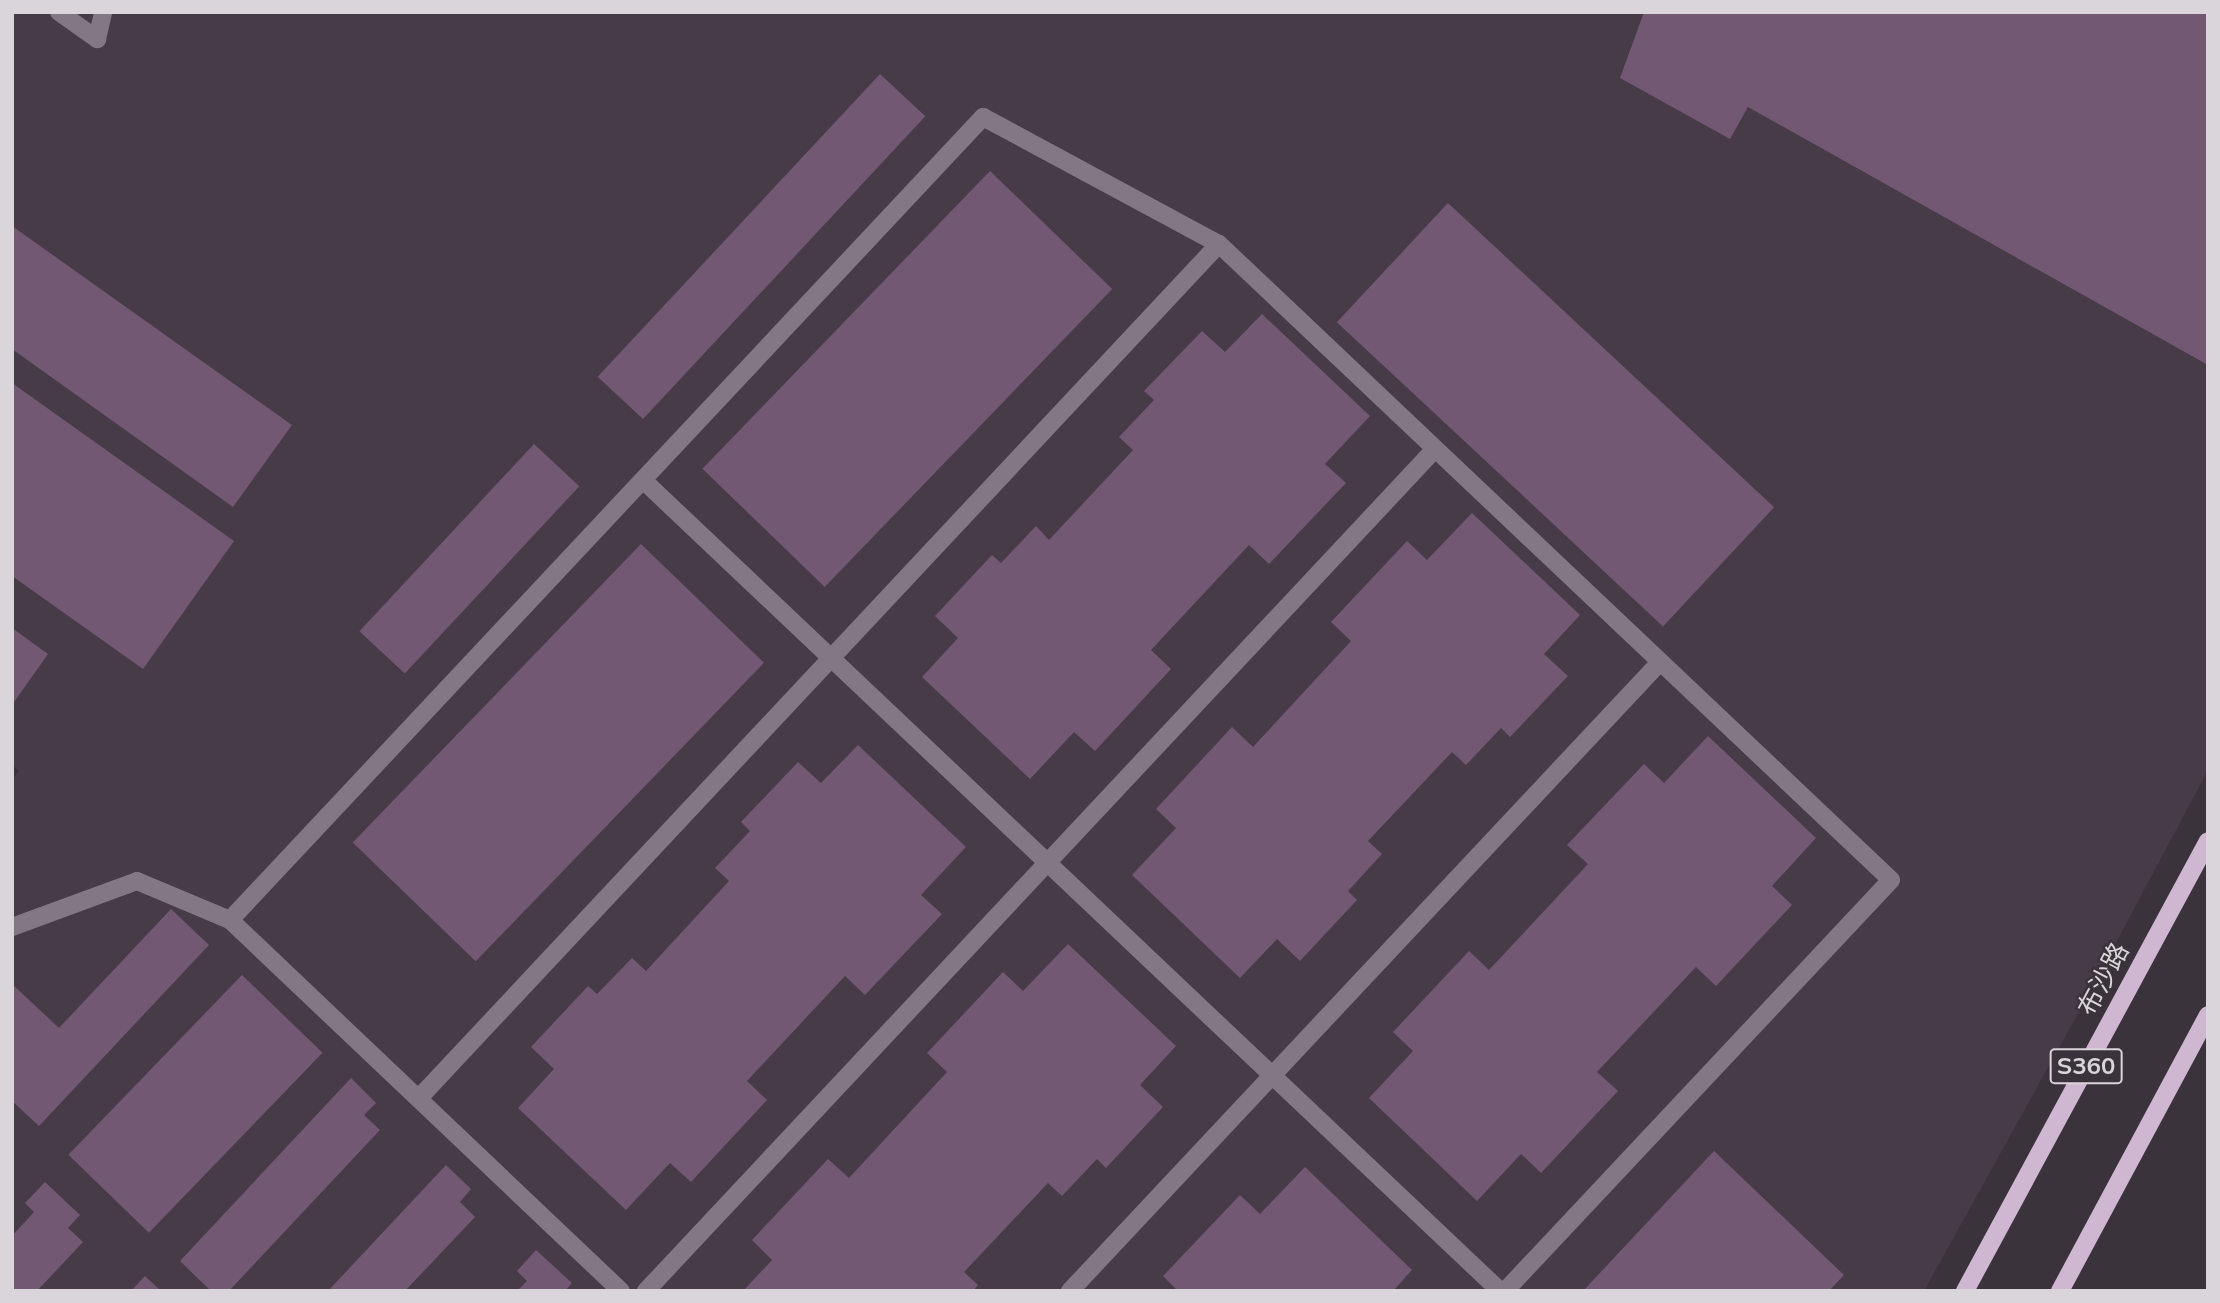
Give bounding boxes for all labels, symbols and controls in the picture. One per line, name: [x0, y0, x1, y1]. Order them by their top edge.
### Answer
street label: 布沙路: [2071, 937, 2135, 1021]
road number: S360: [2049, 1046, 2123, 1086]

